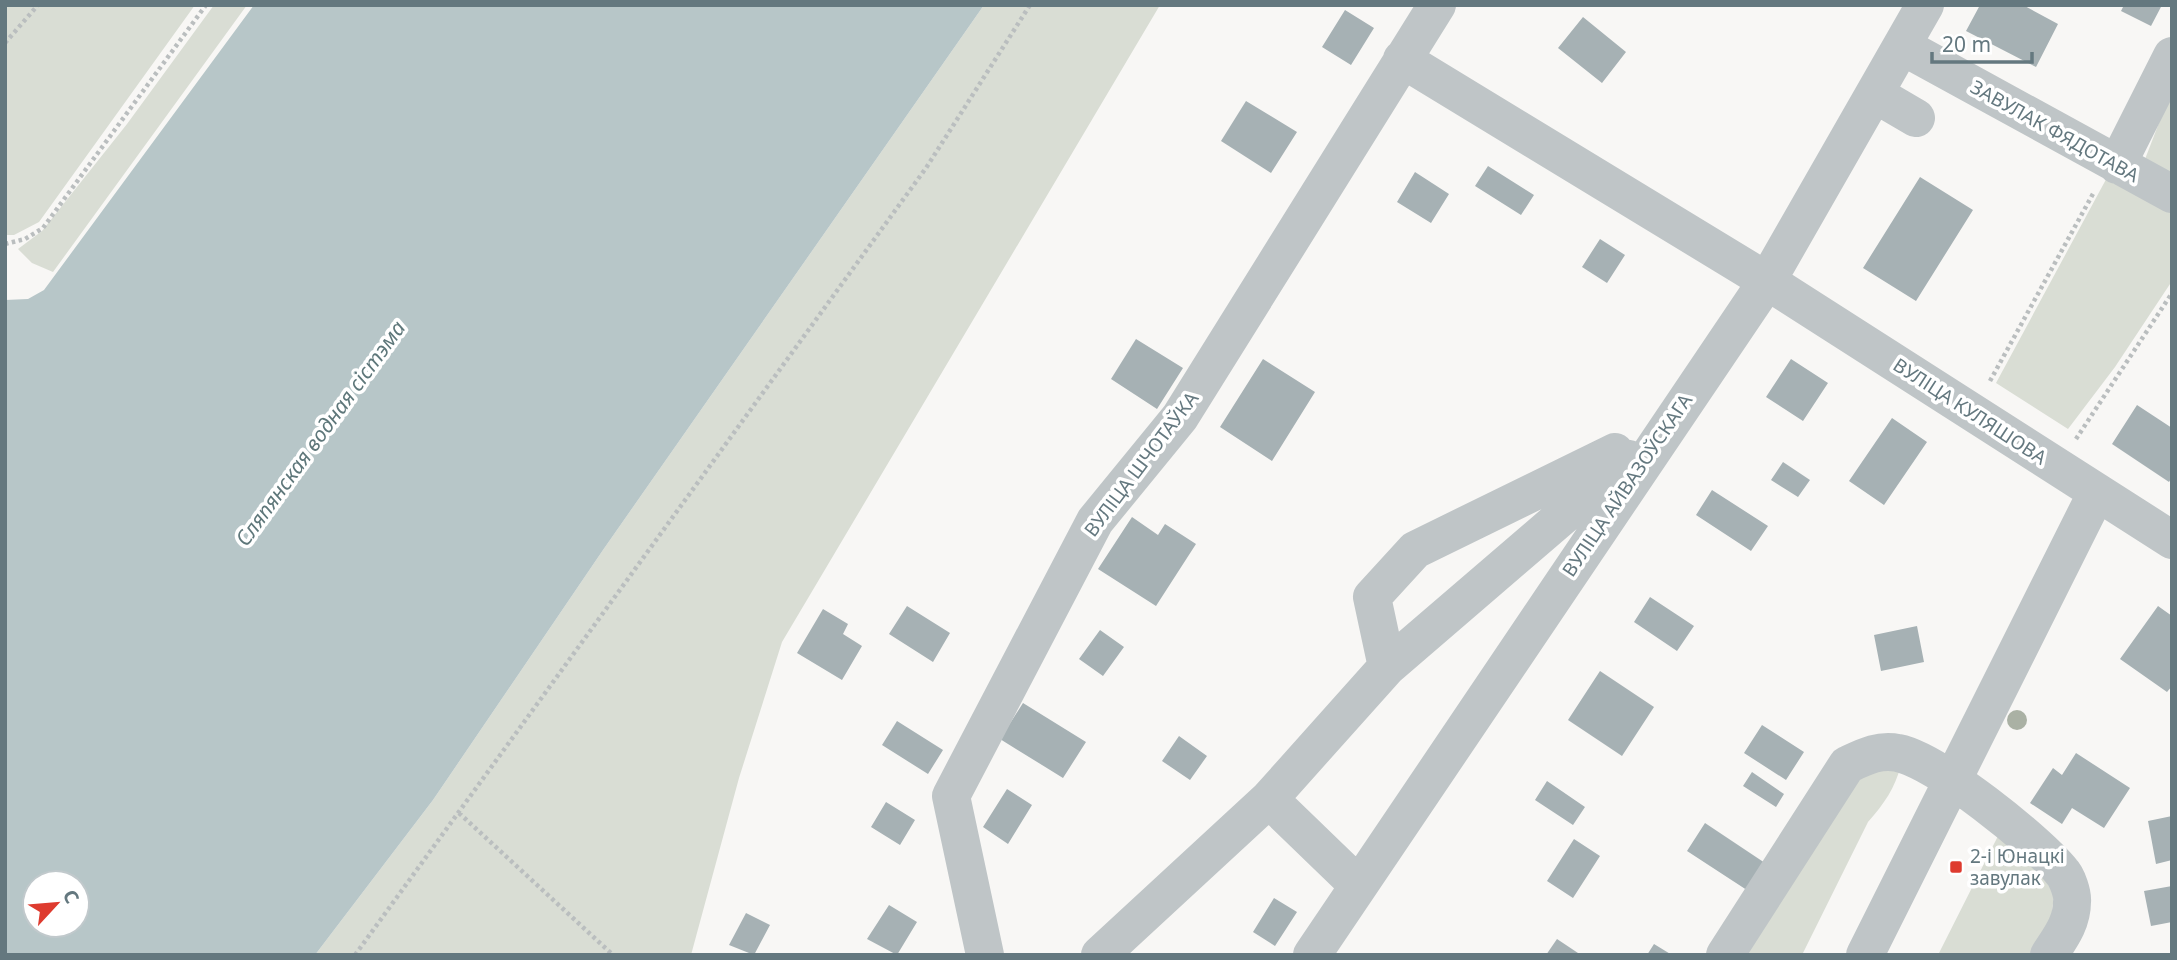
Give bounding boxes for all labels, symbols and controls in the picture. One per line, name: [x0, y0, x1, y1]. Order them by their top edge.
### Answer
scale bar: [1932, 21, 2032, 65]
text: 20 m: [1942, 30, 1991, 58]
street label: ЗАВУЛАК ФЯДОТАВА: [1966, 74, 2145, 189]
water label: Сляпянская водная сістэма: [229, 315, 411, 551]
street label: ВУЛІЦА КУЛЯШОВА: [1888, 352, 2052, 471]
street label: ВУЛІЦА ШЧОТАЎКА: [1078, 386, 1205, 542]
street label: ВУЛІЦА АЙВАЗОЎСКАГА: [1556, 388, 1698, 582]
place label: 2-і Юнацкі завулак: [1970, 843, 2065, 891]
marker: 2-і Юнацкі завулак: [1948, 859, 1964, 875]
north arrow: [21, 869, 91, 939]
text: С: [57, 885, 86, 908]

